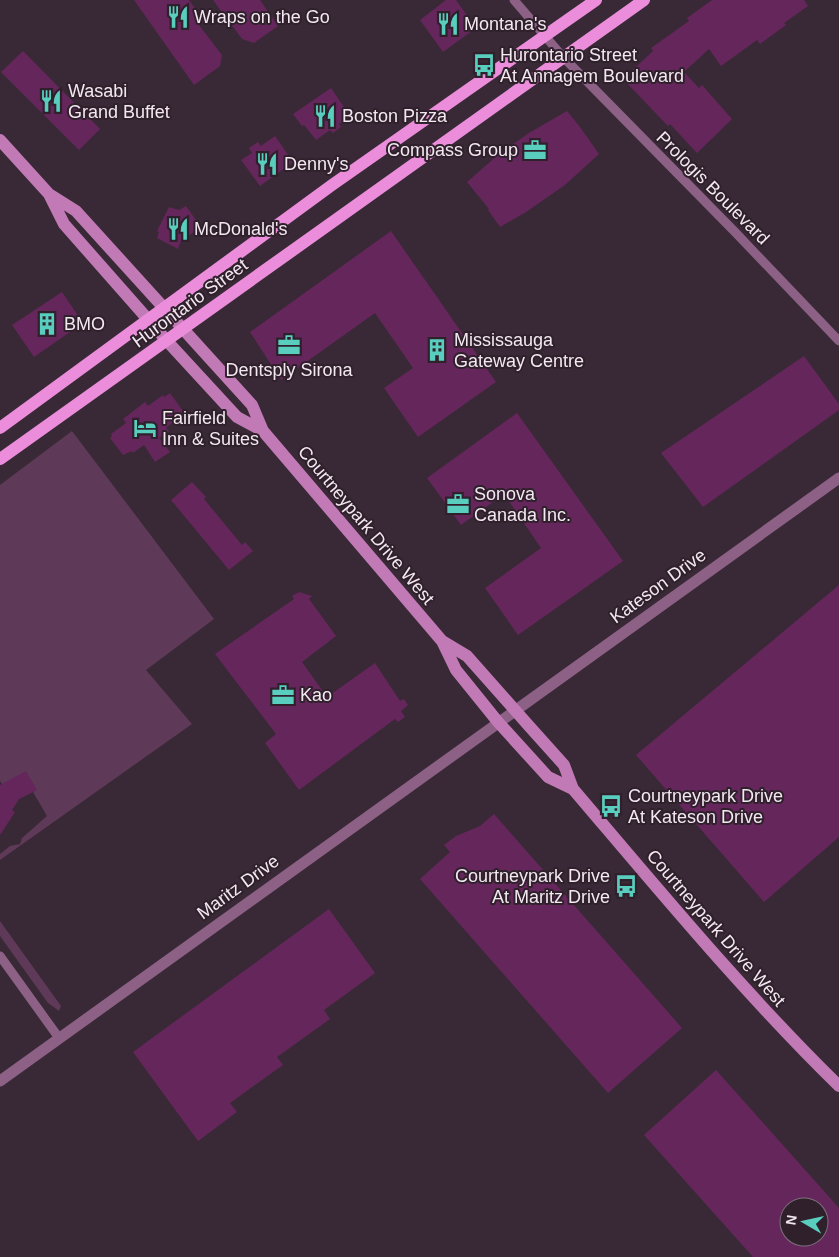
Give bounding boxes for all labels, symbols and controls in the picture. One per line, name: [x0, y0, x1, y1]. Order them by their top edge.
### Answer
restaurant icon: Wraps on the Go: [165, 4, 191, 30]
place label: Wraps on the Go: [194, 7, 330, 27]
restaurant icon: Montana's: [435, 11, 461, 37]
place label: Montana's: [464, 14, 547, 34]
place label: Hurontario Street At Annagem Boulevard: [500, 45, 684, 86]
bus stop icon: Hurontario Street At Annagem Boulevard: [471, 52, 497, 78]
place label: Wasabi Grand Buffet: [68, 81, 170, 122]
restaurant icon: Wasabi Grand Buffet: [38, 88, 64, 114]
restaurant icon: Boston Pizza: [312, 103, 338, 129]
place label: Boston Pizza: [342, 106, 448, 126]
street label: Prologis Boulevard: [653, 128, 773, 248]
office icon: Compass Group: [522, 137, 548, 163]
place label: Compass Group: [387, 140, 518, 160]
restaurant icon: Denny's: [254, 151, 280, 177]
place label: Denny's: [284, 154, 348, 174]
restaurant icon: McDonald's: [165, 216, 191, 242]
place label: McDonald's: [194, 219, 287, 239]
street label: Hurontario Street: [129, 255, 251, 351]
building icon: BMO: [34, 311, 60, 337]
place label: BMO: [64, 314, 105, 334]
place label: Mississauga Gateway Centre: [454, 330, 584, 371]
office icon: Dentsply Sirona: [276, 332, 302, 358]
building icon: Mississauga Gateway Centre: [424, 337, 450, 363]
place label: Dentsply Sirona: [225, 360, 354, 380]
place label: Fairfield Inn & Suites: [162, 408, 259, 449]
hotel icon: Fairfield Inn & Suites: [132, 415, 158, 441]
street label: Courtneypark Drive West: [294, 442, 438, 608]
place label: Sonova Canada Inc.: [474, 484, 571, 525]
office icon: Sonova Canada Inc.: [445, 491, 471, 517]
street label: Kateson Drive: [606, 545, 710, 627]
office icon: Kao: [270, 682, 296, 708]
place label: Kao: [300, 685, 332, 705]
place label: Courtneypark Drive At Kateson Drive: [628, 786, 783, 827]
bus stop icon: Courtneypark Drive At Kateson Drive: [598, 793, 624, 819]
street label: Courtneypark Drive West: [643, 846, 789, 1010]
street label: Maritz Drive: [193, 851, 283, 923]
place label: Courtneypark Drive At Maritz Drive: [455, 866, 610, 907]
bus stop icon: Courtneypark Drive At Maritz Drive: [613, 873, 639, 899]
north arrow: [779, 1197, 829, 1247]
text: N: [782, 1214, 800, 1226]

